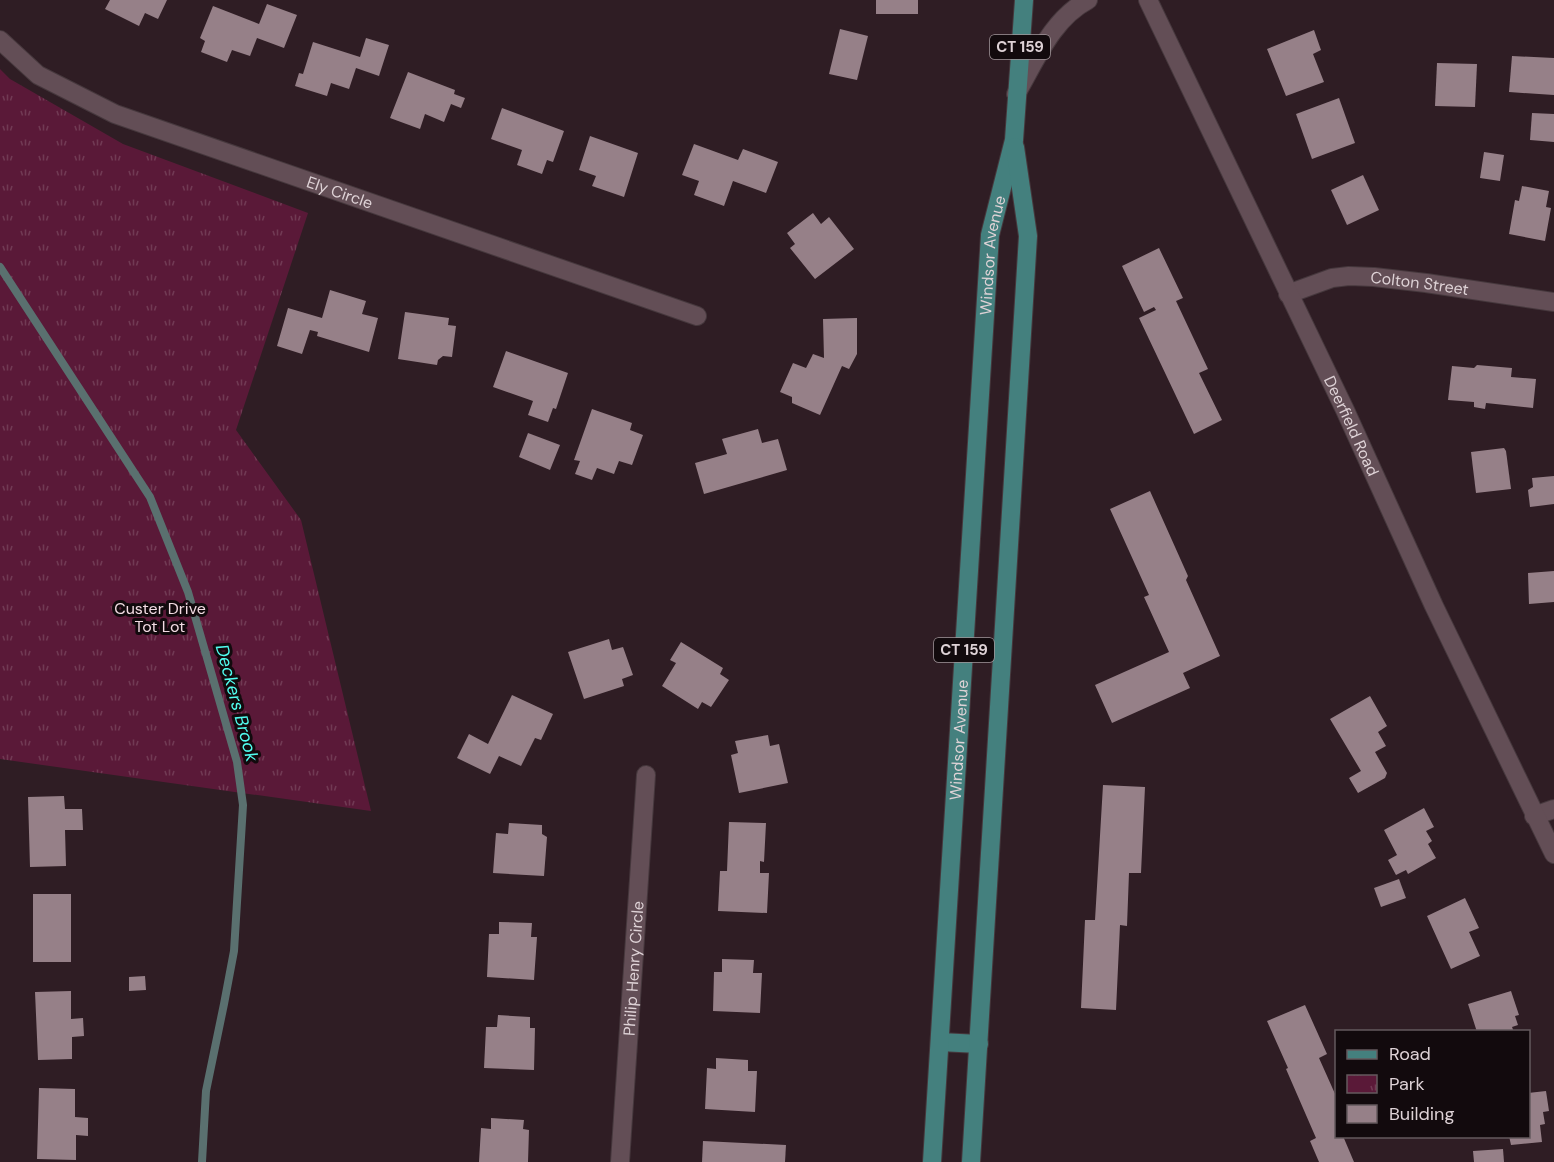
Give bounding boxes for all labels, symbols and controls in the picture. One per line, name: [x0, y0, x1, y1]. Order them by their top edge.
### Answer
road number: CT 159: [990, 35, 1050, 59]
street label: Ely Circle: [304, 171, 376, 214]
street label: Windsor Avenue: [975, 193, 1011, 316]
street label: Colton Street: [1369, 267, 1470, 300]
street label: Deerfield Road: [1319, 372, 1384, 480]
park label: Custer Drive Tot Lot: [114, 598, 206, 637]
road number: CT 159: [934, 638, 994, 662]
water label: Deckers Brook: [210, 642, 264, 765]
street label: Windsor Avenue: [945, 679, 973, 801]
street label: Philip Henry Circle: [618, 900, 649, 1037]
legend: [1335, 1030, 1530, 1138]
text: Road: [1389, 1042, 1431, 1066]
text: Park: [1389, 1072, 1425, 1096]
text: Building: [1389, 1102, 1454, 1126]

